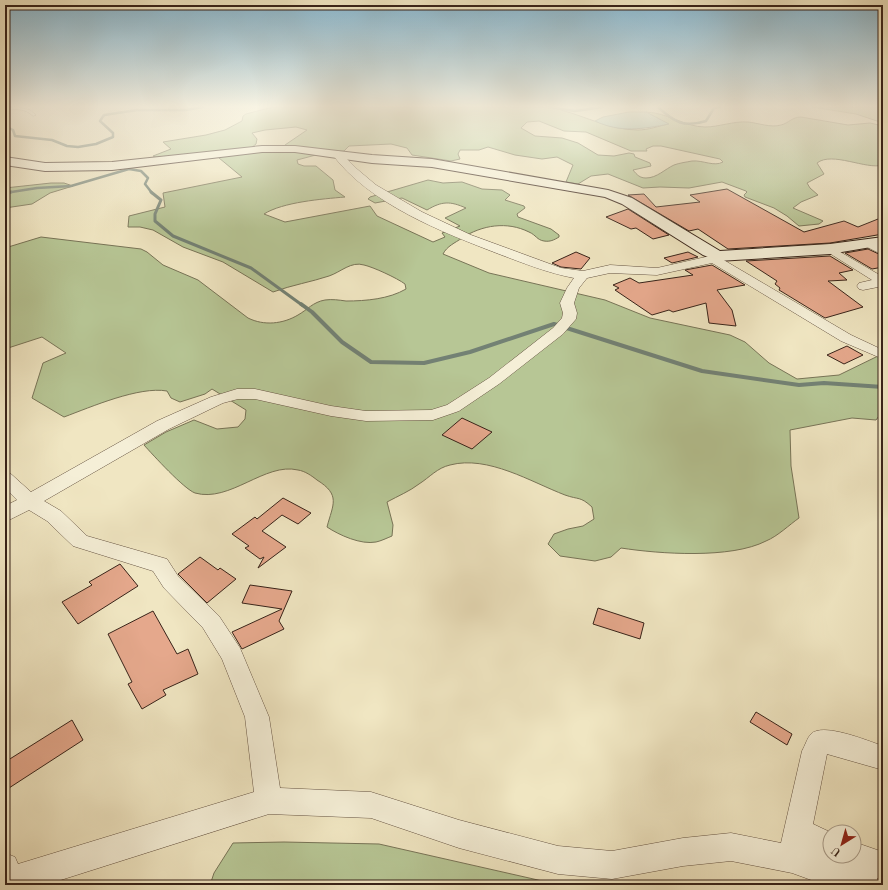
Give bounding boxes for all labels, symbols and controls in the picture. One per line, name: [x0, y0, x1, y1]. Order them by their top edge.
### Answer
north arrow: [822, 824, 862, 864]
text: U: [830, 844, 844, 858]

